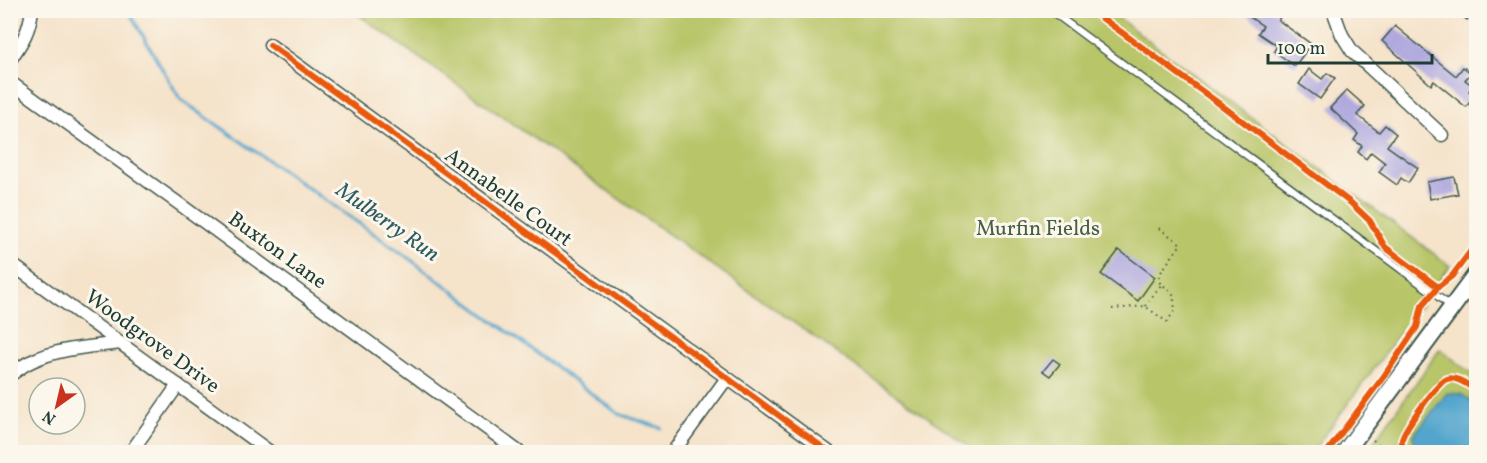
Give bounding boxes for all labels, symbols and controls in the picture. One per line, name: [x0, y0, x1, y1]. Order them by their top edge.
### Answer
scale bar: [1268, 27, 1432, 65]
text: 100 m: [1277, 37, 1326, 62]
street label: Annabelle Court: [438, 142, 578, 254]
water label: Mulberry Run: [328, 175, 445, 270]
street label: Buxton Lane: [222, 205, 332, 297]
park label: Murfin Fields: [976, 215, 1100, 244]
street label: Woodgrove Drive: [79, 283, 225, 401]
north arrow: [27, 376, 87, 436]
text: N: [38, 404, 61, 429]

